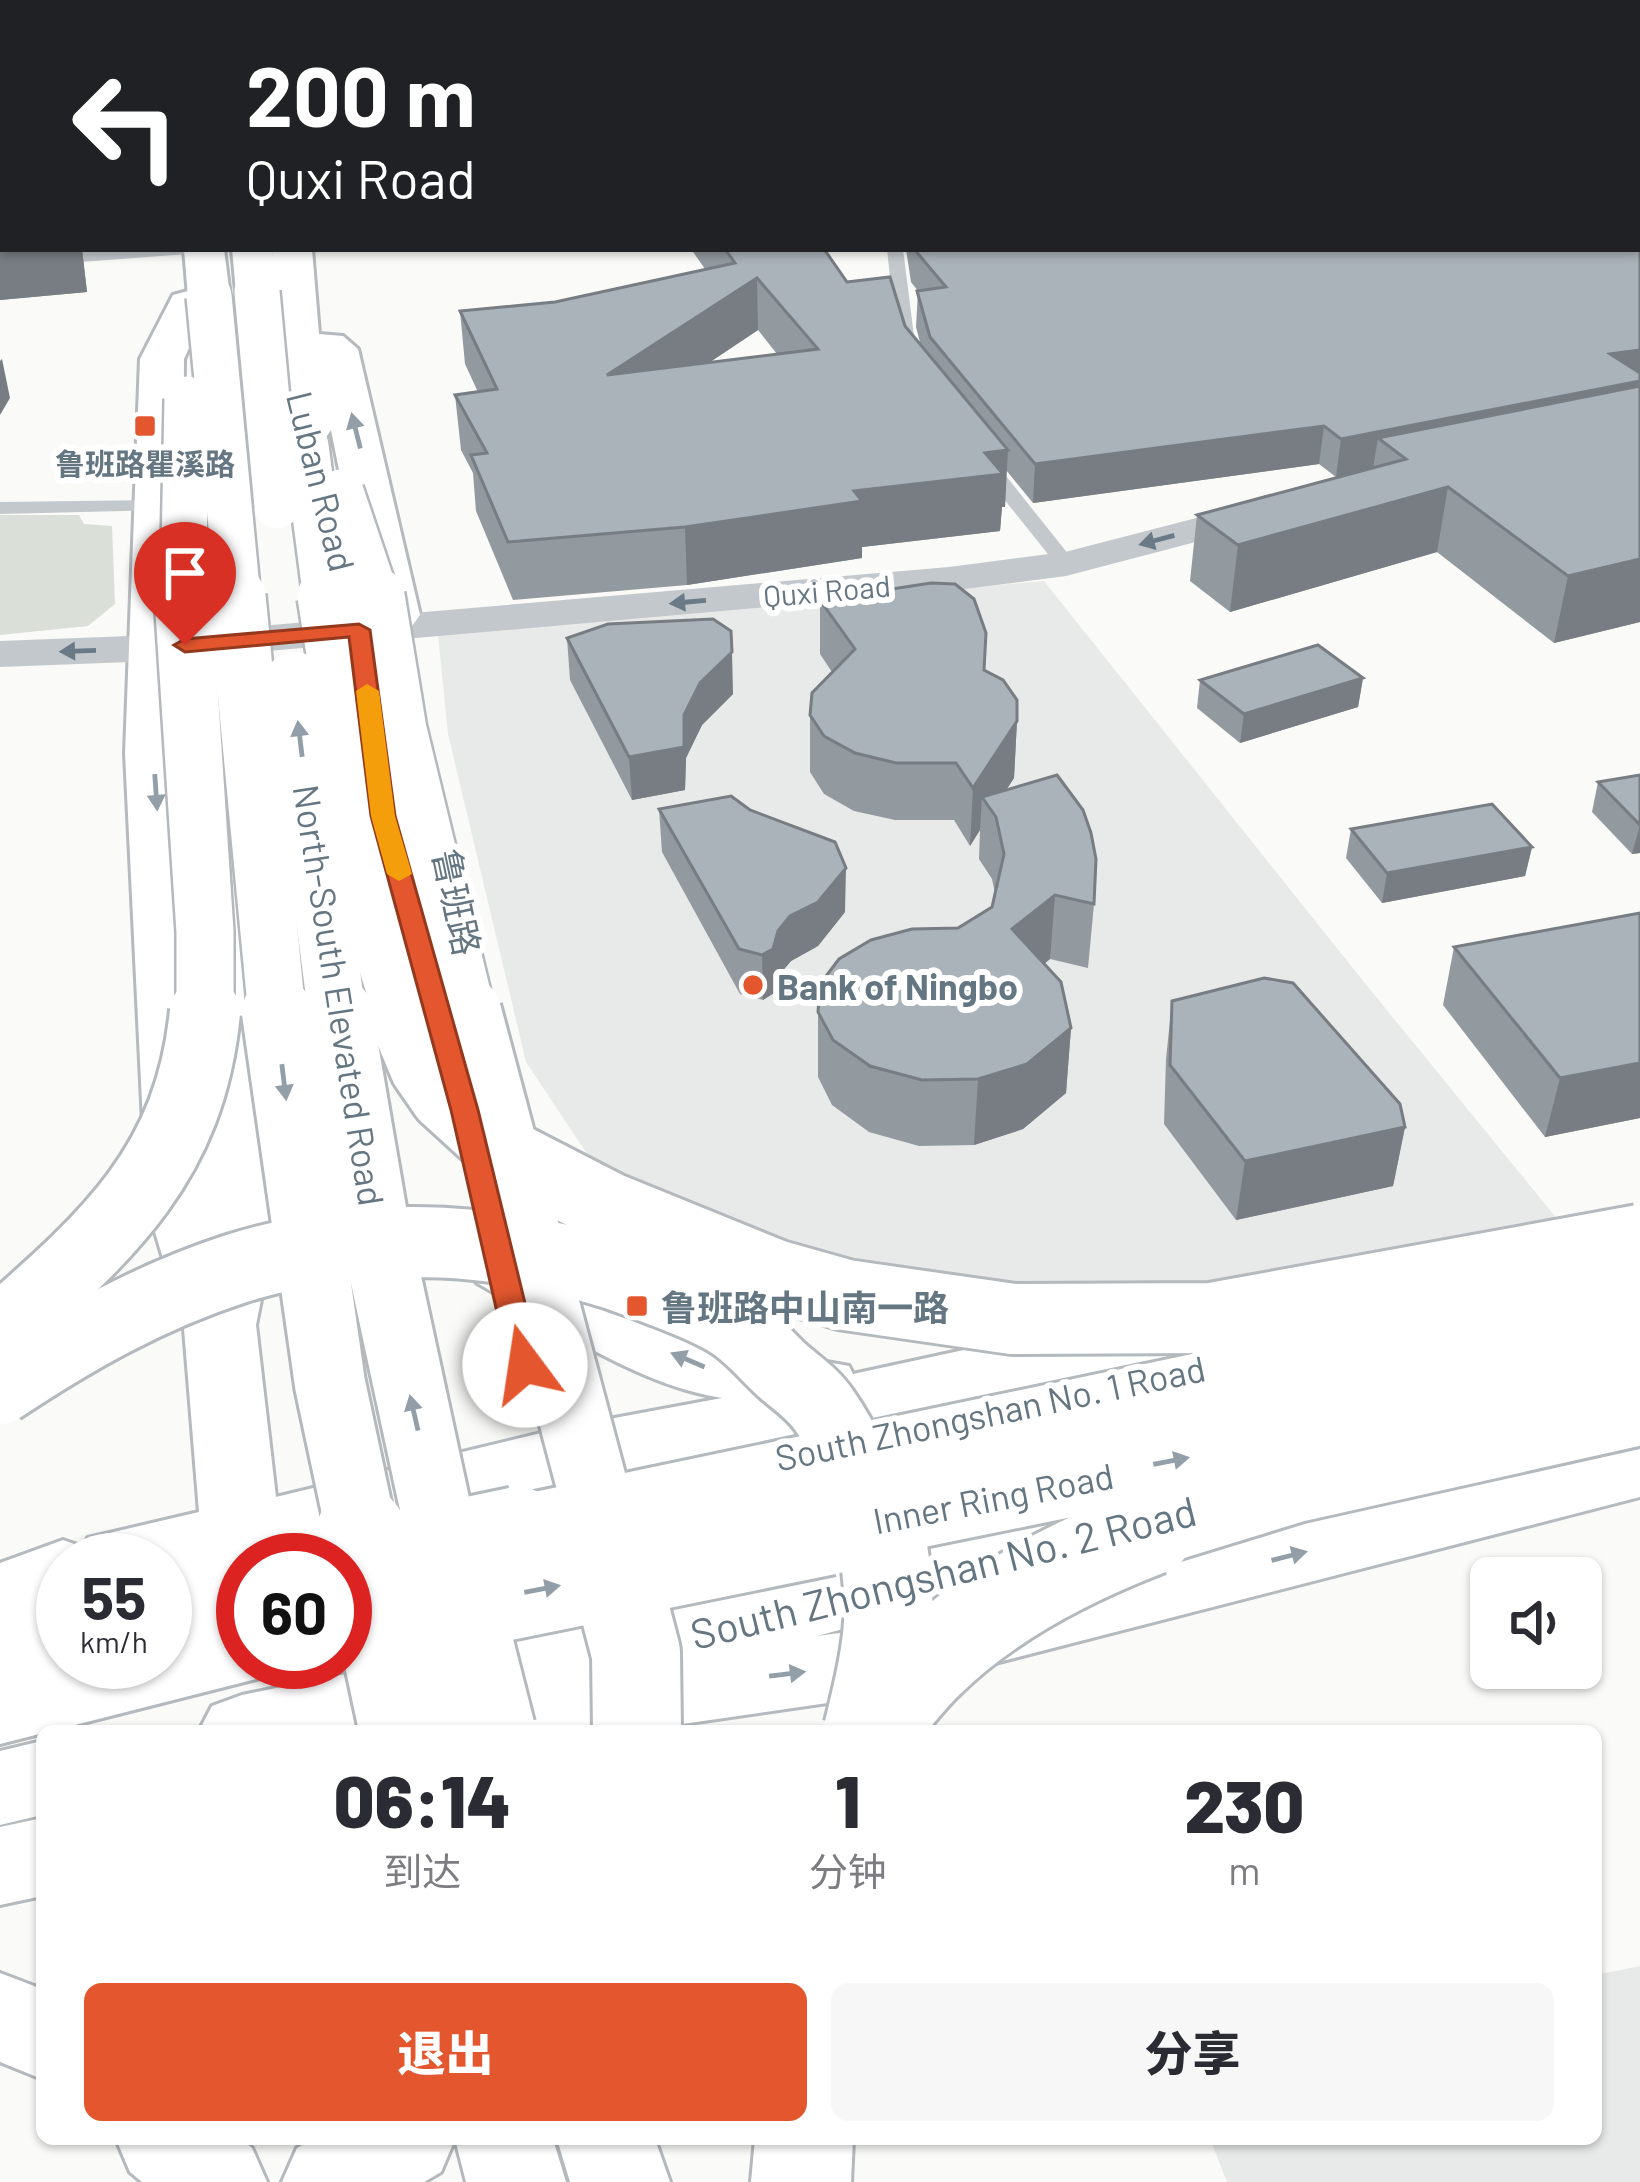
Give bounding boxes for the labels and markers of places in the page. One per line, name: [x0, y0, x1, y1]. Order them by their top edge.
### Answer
marker: 鲁班路瞿溪路: [132, 413, 158, 439]
place label: 鲁班路瞿溪路: [55, 445, 235, 481]
pin: [134, 522, 236, 645]
place label: Bank of Ningbo: [777, 964, 1018, 1007]
marker: Bank of Ningbo: [740, 972, 766, 998]
place label: 鲁班路中山南一路: [661, 1285, 949, 1328]
marker: 鲁班路中山南一路: [624, 1293, 650, 1319]

